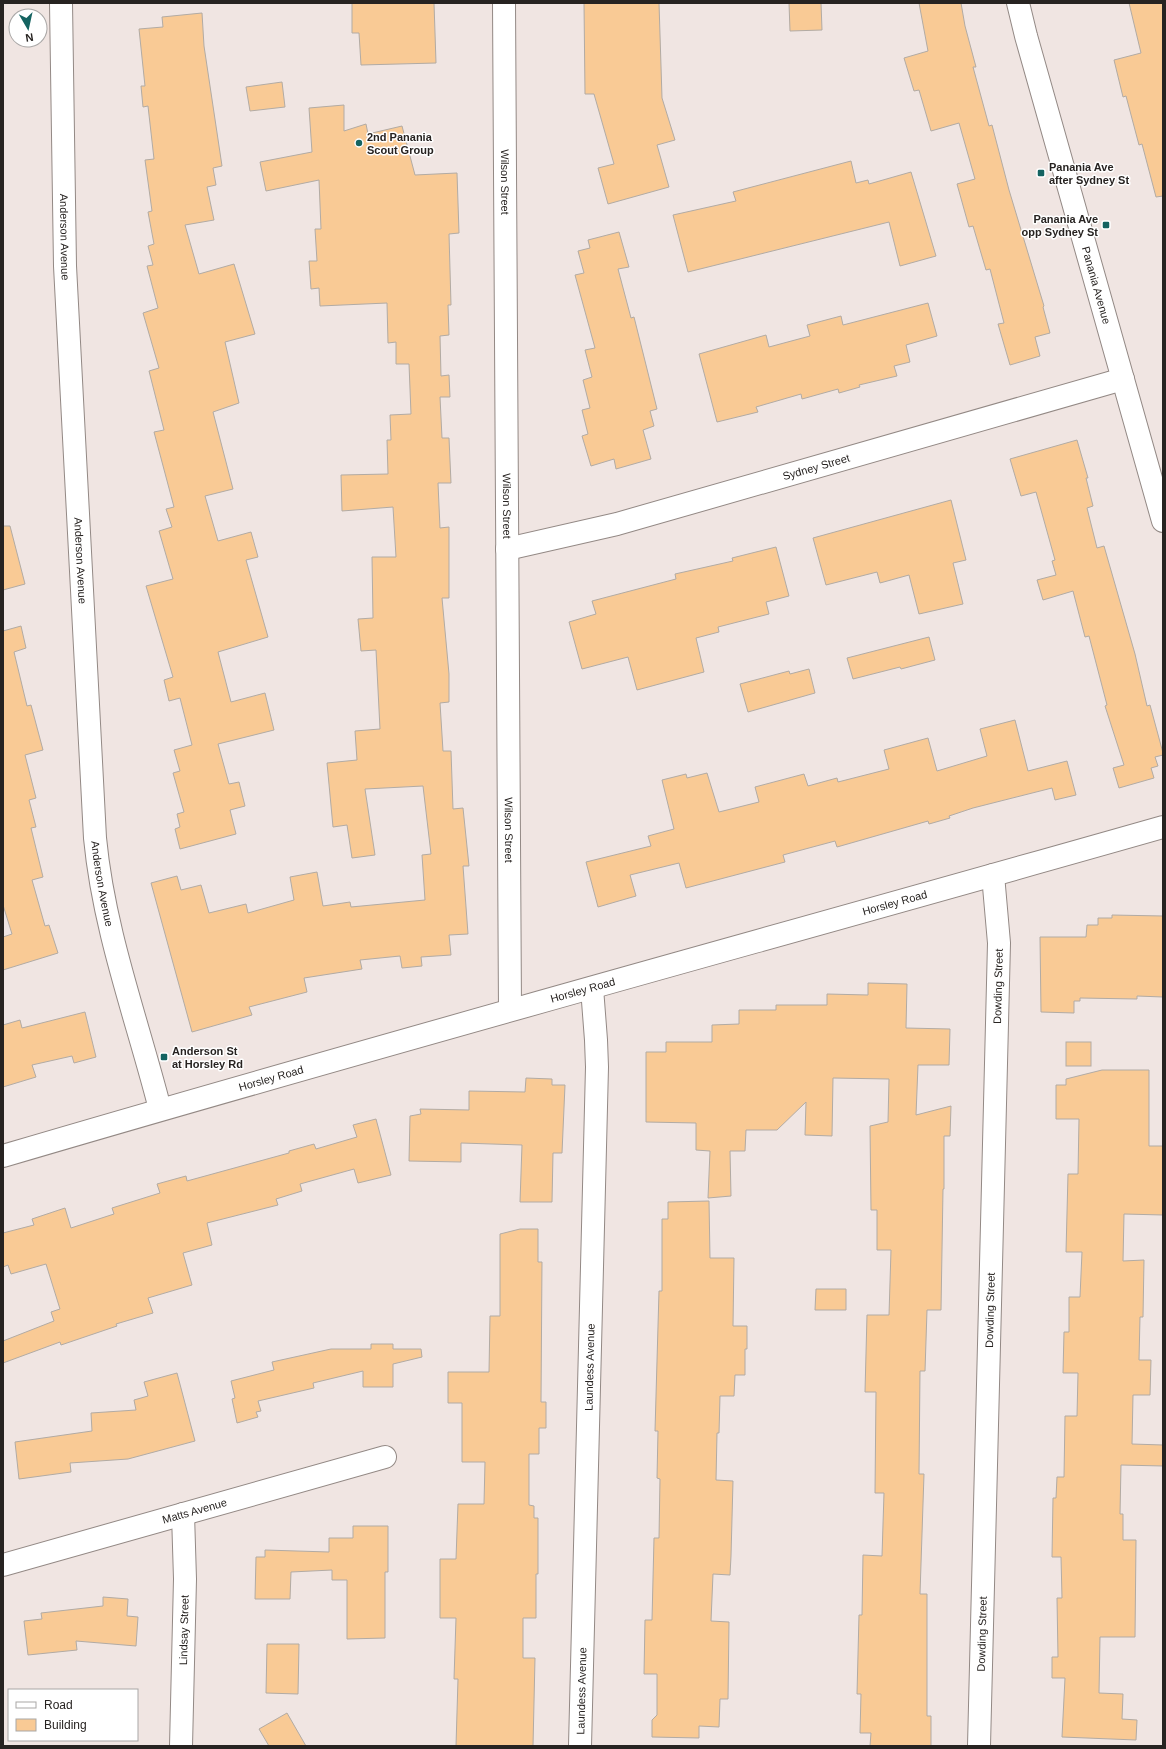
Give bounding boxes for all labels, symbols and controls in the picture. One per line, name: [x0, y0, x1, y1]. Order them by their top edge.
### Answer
north arrow: [8, 8, 48, 48]
text: N: [25, 31, 34, 44]
place label: 2nd Panania Scout Group: [367, 131, 434, 156]
marker: 2nd Panania Scout Group: [354, 138, 364, 148]
street label: Wilson Street: [499, 149, 511, 215]
place label: Panania Ave after Sydney St: [1049, 161, 1129, 186]
marker: Panania Ave after Sydney St: [1036, 168, 1046, 178]
street label: Anderson Avenue: [58, 194, 72, 281]
place label: Panania Ave opp Sydney St: [1022, 213, 1098, 238]
marker: Panania Ave opp Sydney St: [1101, 220, 1111, 230]
street label: Panania Avenue: [1080, 245, 1113, 325]
street label: Sydney Street: [781, 452, 851, 482]
street label: Wilson Street: [501, 473, 513, 539]
street label: Anderson Avenue: [72, 517, 89, 604]
street label: Wilson Street: [503, 797, 515, 863]
street label: Anderson Avenue: [89, 840, 116, 928]
street label: Horsley Road: [861, 888, 928, 917]
street label: Dowding Street: [991, 948, 1005, 1024]
street label: Horsley Road: [549, 975, 616, 1005]
place label: Anderson St at Horsley Rd: [172, 1045, 243, 1070]
marker: Anderson St at Horsley Rd: [159, 1052, 169, 1062]
street label: Horsley Road: [237, 1063, 305, 1093]
street label: Dowding Street: [983, 1272, 997, 1348]
street label: Laundess Avenue: [582, 1323, 597, 1411]
street label: Matts Avenue: [161, 1496, 228, 1526]
street label: Lindsay Street: [177, 1595, 191, 1665]
street label: Dowding Street: [975, 1596, 989, 1672]
street label: Laundess Avenue: [574, 1647, 588, 1735]
legend: [8, 1689, 138, 1741]
text: Road: [44, 1698, 73, 1712]
text: Building: [44, 1718, 87, 1732]

